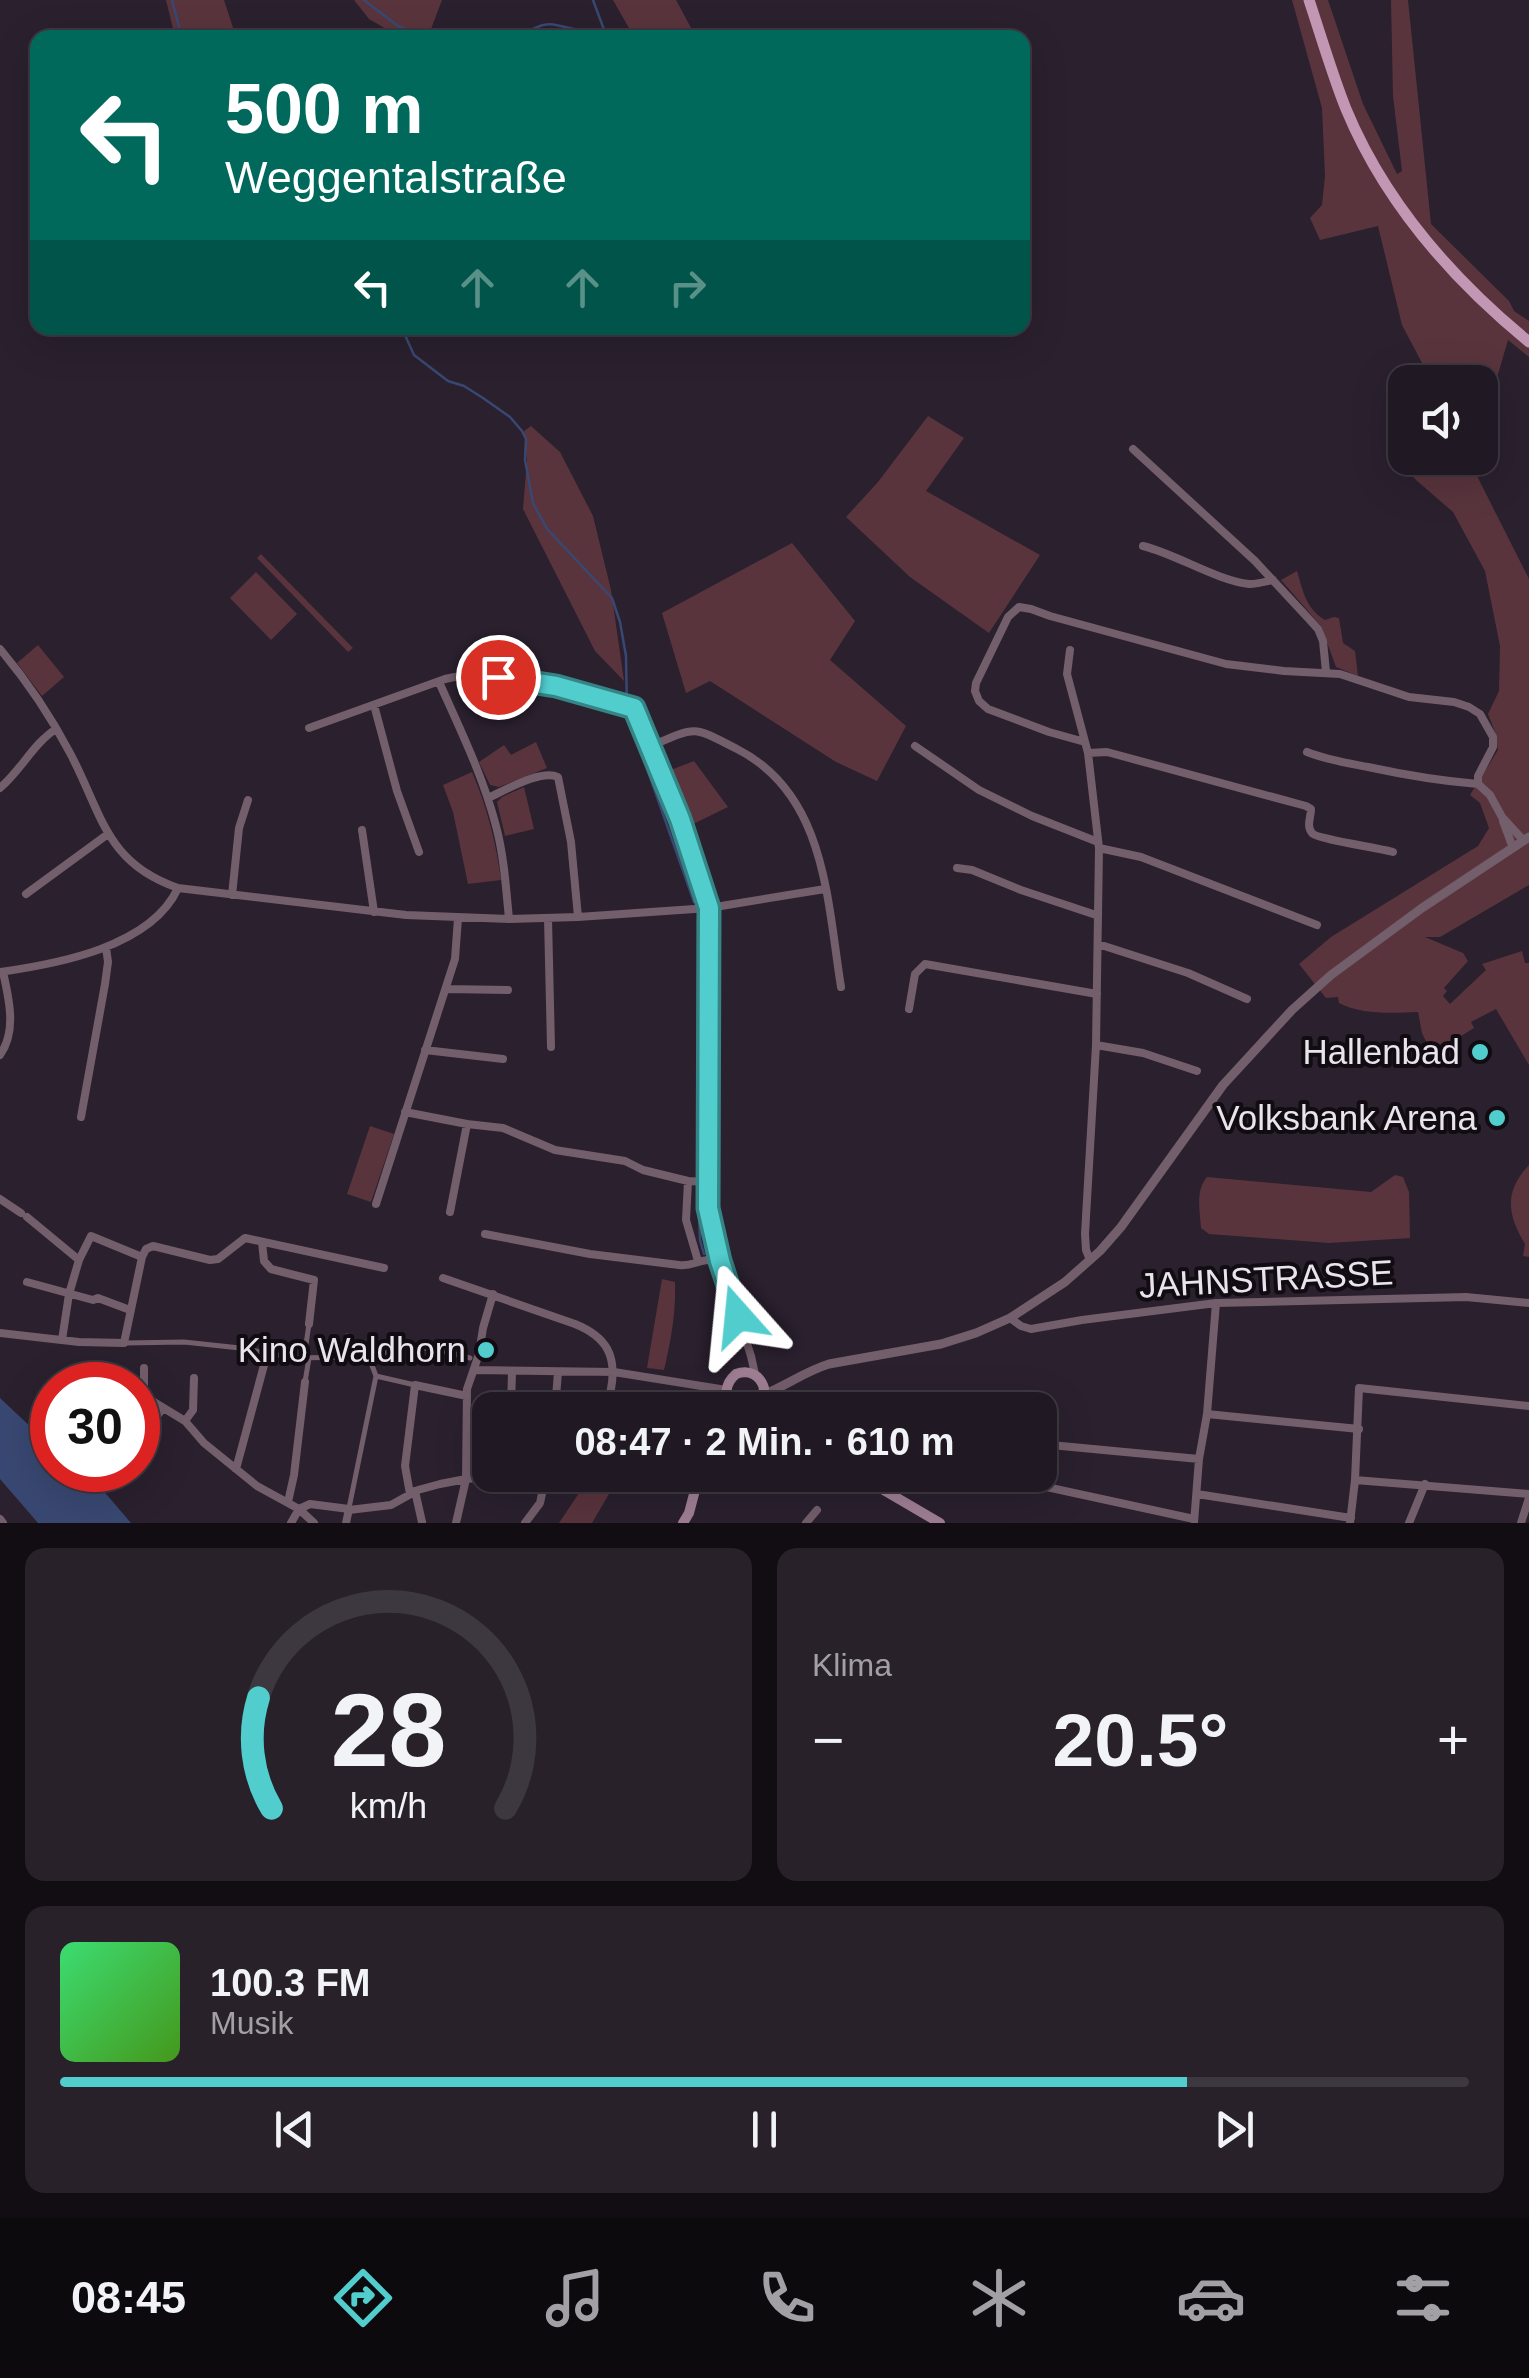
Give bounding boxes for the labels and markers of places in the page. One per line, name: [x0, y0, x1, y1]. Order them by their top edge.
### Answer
pin: [456, 635, 541, 720]
place label: Hallenbad: [1302, 1032, 1460, 1071]
marker: Hallenbad: [1469, 1041, 1491, 1063]
place label: Volksbank Arena: [1216, 1098, 1478, 1137]
marker: Volksbank Arena: [1486, 1107, 1508, 1129]
place label: Kino Waldhorn: [238, 1330, 466, 1369]
marker: Kino Waldhorn: [475, 1339, 497, 1361]

